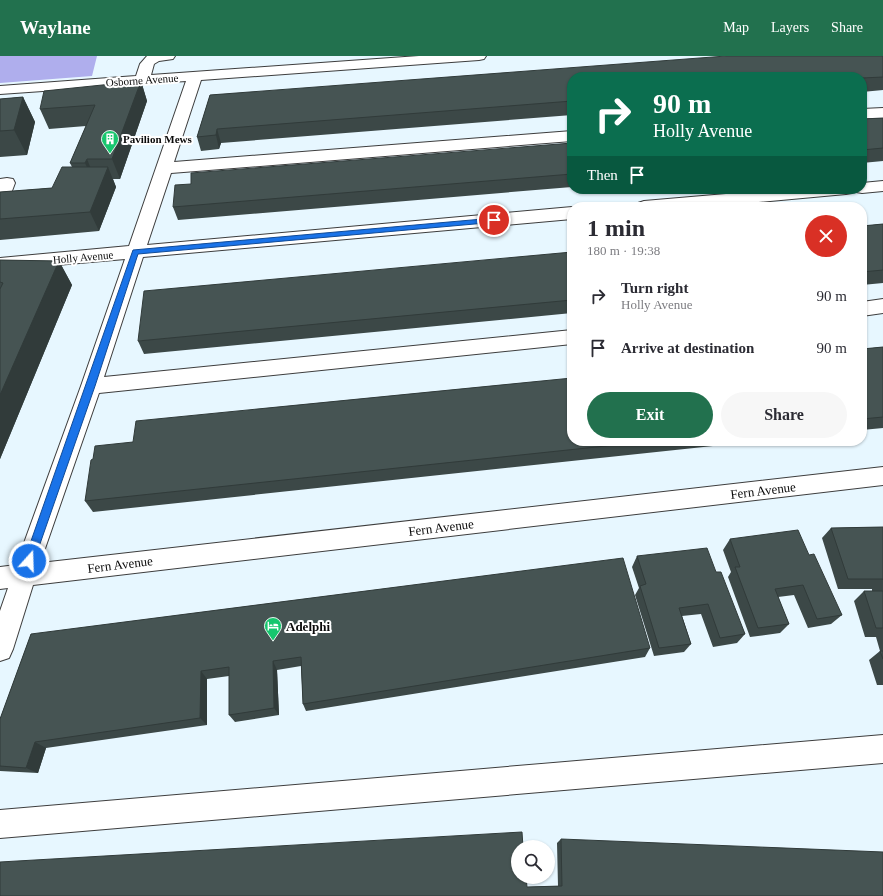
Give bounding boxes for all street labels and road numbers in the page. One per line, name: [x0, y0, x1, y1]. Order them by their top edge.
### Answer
street label: Osborne Avenue: [105, 71, 179, 89]
street label: Holly Avenue: [52, 248, 114, 266]
street label: Fern Avenue: [729, 479, 797, 502]
street label: Fern Avenue: [407, 516, 475, 539]
street label: Fern Avenue: [86, 553, 154, 576]

